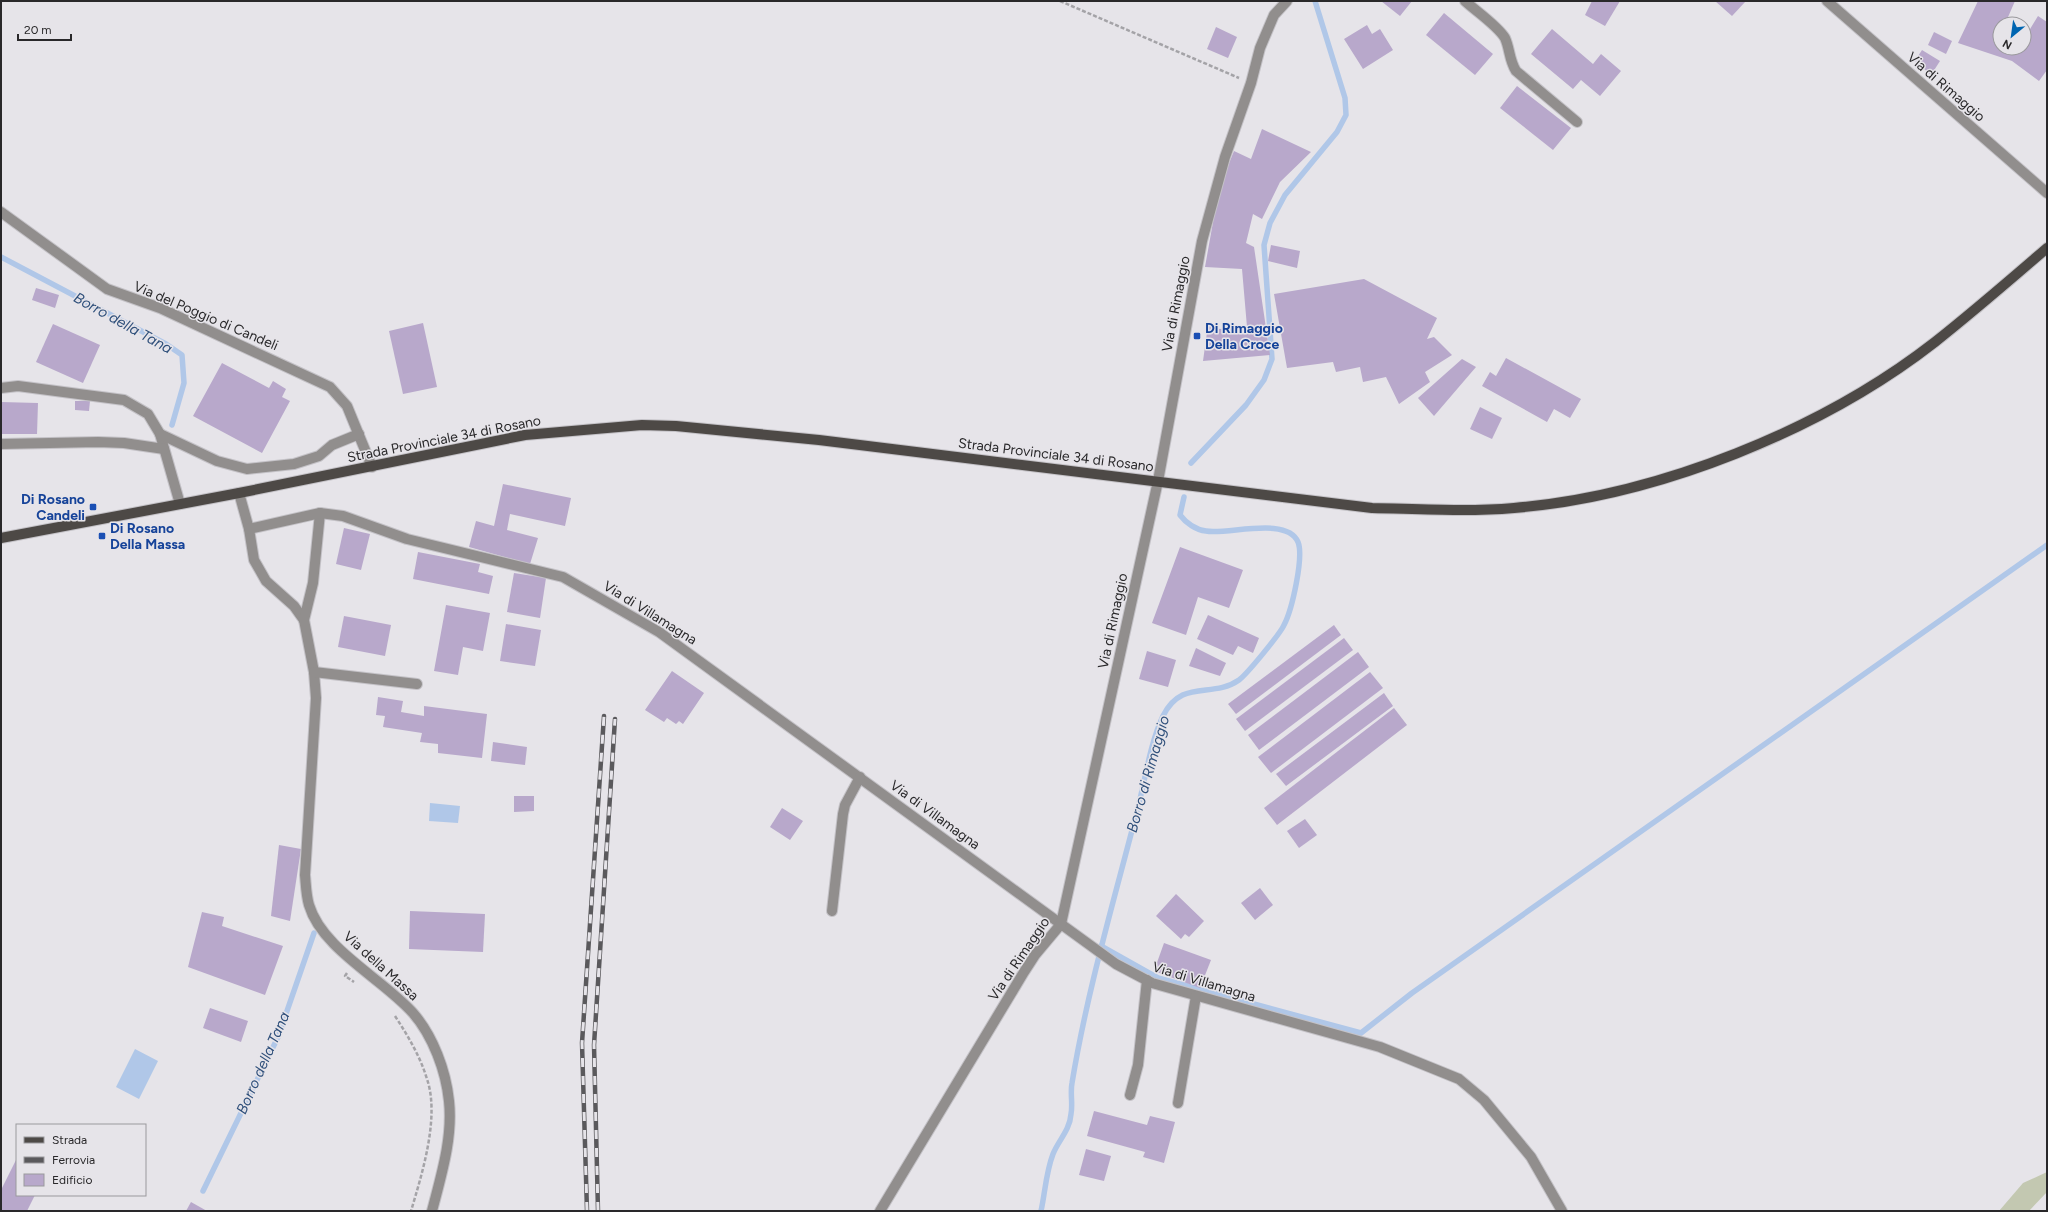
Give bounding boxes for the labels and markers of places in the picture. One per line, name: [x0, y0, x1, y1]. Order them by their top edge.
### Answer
place label: Di Rimaggio Della Croce: [1205, 320, 1283, 353]
marker: Di Rimaggio Della Croce: [1192, 331, 1202, 341]
place label: Di Rosano Candeli: [21, 491, 85, 524]
marker: Di Rosano Candeli: [88, 502, 98, 512]
place label: Di Rosano Della Massa: [110, 520, 185, 553]
marker: Di Rosano Della Massa: [97, 531, 107, 541]

